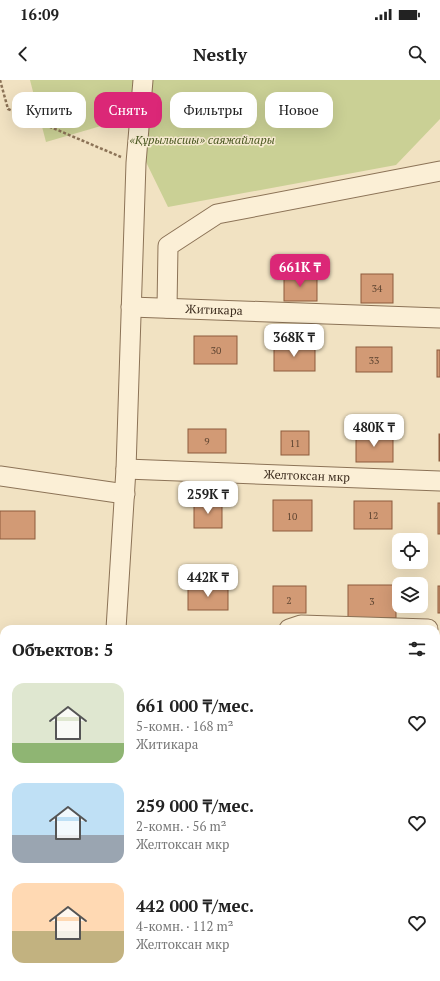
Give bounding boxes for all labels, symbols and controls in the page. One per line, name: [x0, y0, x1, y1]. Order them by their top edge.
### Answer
text: 16:09: [20, 4, 59, 24]
text: Nestly: [193, 42, 247, 66]
icon: back: [12, 43, 34, 65]
icon: search: [406, 43, 428, 65]
chip: Купить: [12, 92, 86, 128]
chip: Снять: [94, 92, 162, 128]
chip: Фильтры: [170, 92, 257, 128]
chip: Новое: [265, 92, 333, 128]
park label: «Құрылысшы» саяжайлары: [129, 132, 275, 147]
pin: 661K ₸: [267, 254, 333, 288]
text: 661K ₸: [279, 258, 321, 276]
house number: 34: [372, 282, 383, 295]
street label: Житикара: [185, 301, 243, 318]
pin: 368K ₸: [261, 324, 327, 358]
text: 368K ₸: [273, 328, 315, 346]
house number: 30: [211, 344, 221, 357]
house number: 33: [369, 354, 379, 367]
pin: 480K ₸: [341, 414, 407, 448]
text: 480K ₸: [353, 418, 395, 436]
house number: 9: [204, 435, 210, 448]
house number: 11: [290, 437, 300, 450]
street label: Желтоксан мкр: [263, 466, 350, 485]
pin: 259K ₸: [175, 481, 241, 515]
text: 259K ₸: [187, 485, 229, 503]
house number: 12: [368, 509, 378, 522]
house number: 10: [287, 510, 297, 523]
map controls: [392, 533, 428, 613]
button: locate: [392, 533, 428, 569]
pin: 442K ₸: [175, 564, 241, 598]
text: 442K ₸: [187, 568, 229, 586]
button: layers: [392, 577, 428, 613]
house number: 2: [286, 594, 292, 607]
house number: 3: [369, 595, 375, 608]
text: Объектов: 5: [12, 638, 113, 661]
icon: filters: [406, 638, 428, 660]
text: 661 000 ₸/мес.: [136, 694, 254, 717]
icon: home: [44, 699, 92, 747]
icon: heart: [406, 712, 428, 734]
text: 5-комн. · 168 m²: [136, 717, 233, 735]
text: Житикара: [136, 735, 198, 753]
text: 259 000 ₸/мес.: [136, 794, 254, 817]
icon: home: [44, 799, 92, 847]
icon: heart: [406, 812, 428, 834]
text: 2-комн. · 56 m²: [136, 817, 226, 835]
text: Желтоксан мкр: [136, 835, 229, 853]
text: 442 000 ₸/мес.: [136, 894, 254, 917]
icon: home: [44, 899, 92, 947]
icon: heart: [406, 912, 428, 934]
text: 4-комн. · 112 m²: [136, 917, 233, 935]
text: Желтоксан мкр: [136, 935, 229, 953]

